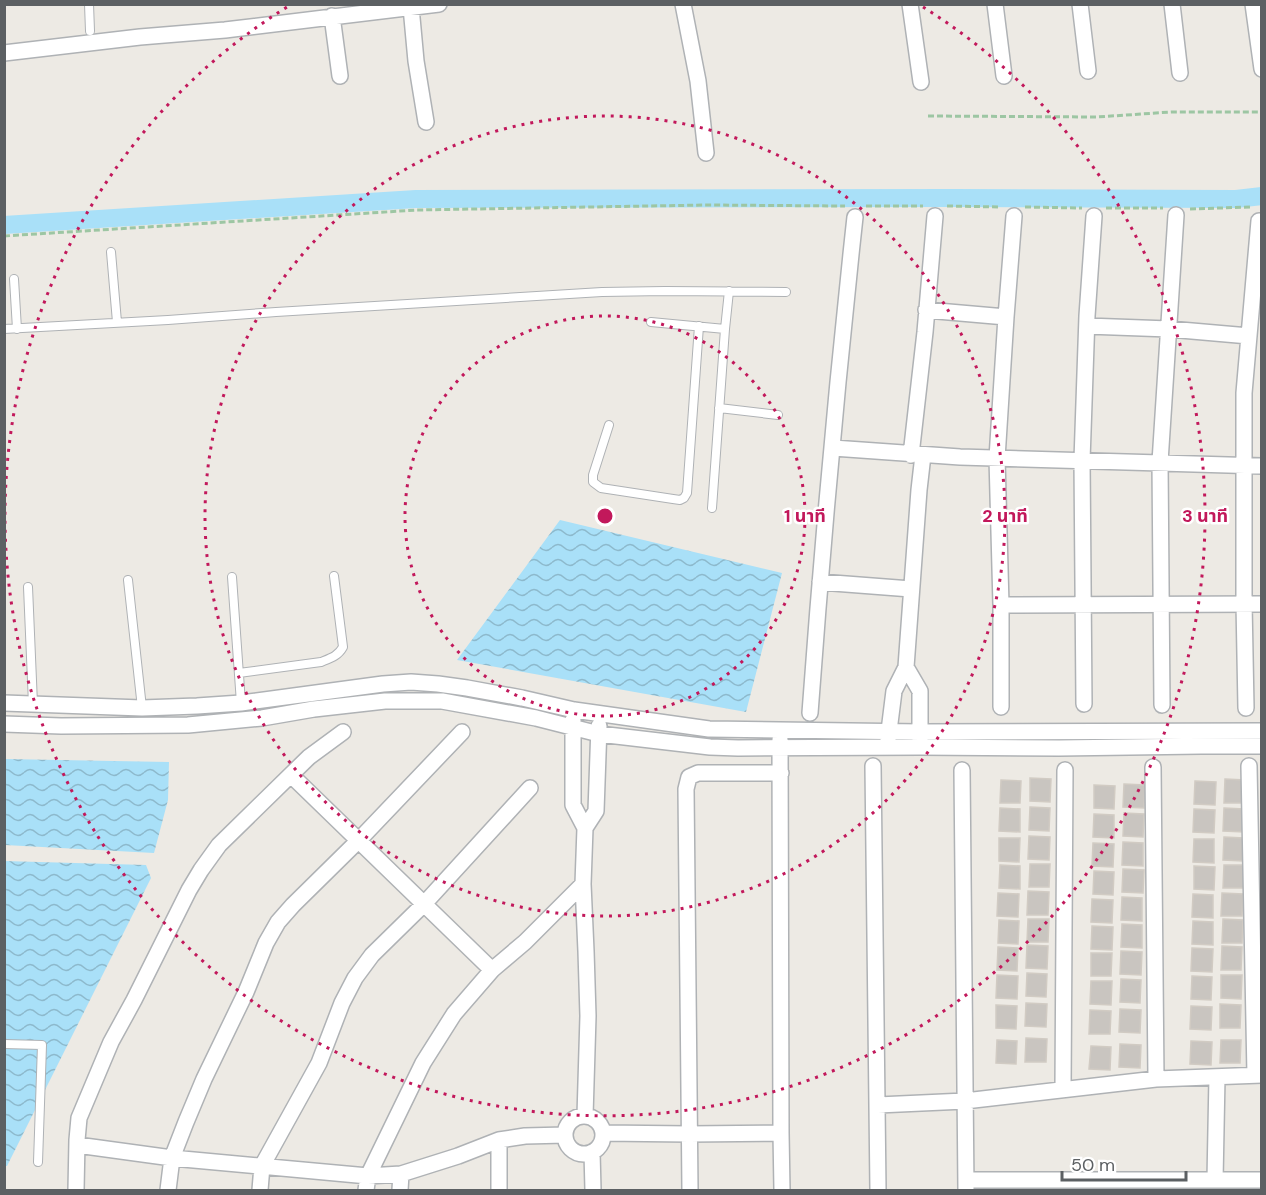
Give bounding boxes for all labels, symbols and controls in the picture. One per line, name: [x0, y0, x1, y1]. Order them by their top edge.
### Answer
text: 1 นาที: [784, 504, 826, 528]
text: 2 นาที: [982, 504, 1028, 528]
text: 3 นาที: [1182, 504, 1228, 528]
centre of rings: [595, 506, 615, 526]
scale bar: [1062, 1144, 1186, 1182]
text: 50 m: [1071, 1153, 1115, 1177]

